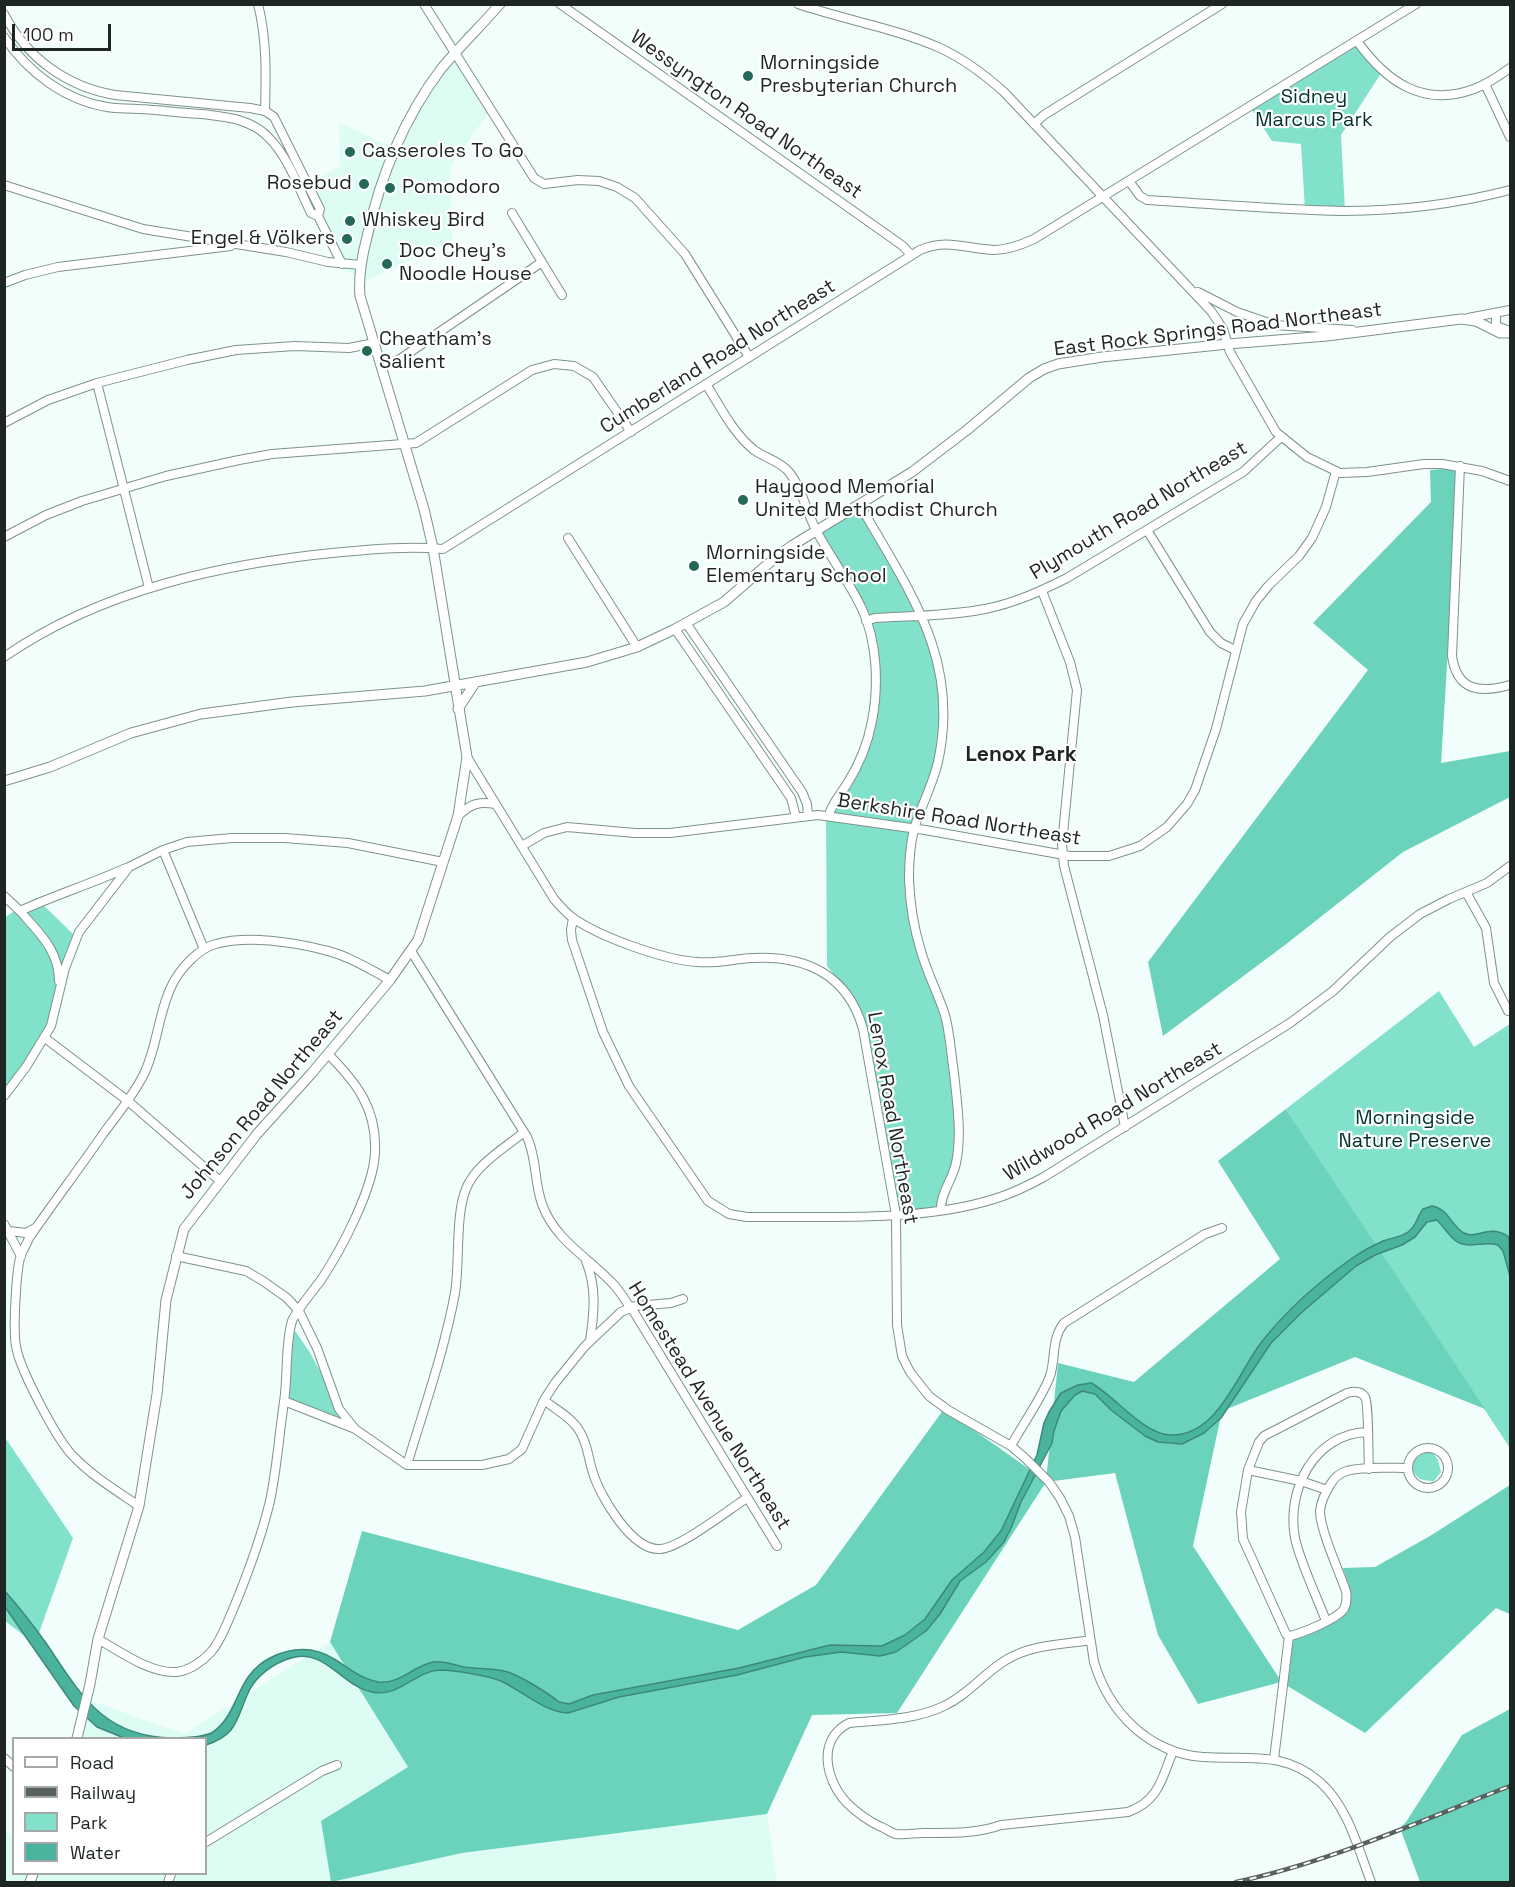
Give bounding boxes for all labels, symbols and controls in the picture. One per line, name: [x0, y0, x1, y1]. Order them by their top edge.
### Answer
scale bar: [15, 12, 114, 50]
text: 100 m: [23, 23, 74, 46]
street label: Wessyngton Road Northeast: [625, 26, 867, 204]
place label: Morningside Presbyterian Church: [760, 52, 957, 99]
marker: Morningside Presbyterian Church: [741, 69, 755, 83]
park label: Sidney Marcus Park: [1255, 86, 1373, 133]
place label: Casseroles To Go: [362, 140, 524, 164]
marker: Casseroles To Go: [343, 145, 357, 159]
place label: Rosebud: [267, 172, 352, 196]
place label: Pomodoro: [402, 176, 500, 200]
marker: Rosebud: [357, 177, 371, 191]
marker: Pomodoro: [383, 181, 397, 195]
place label: Whiskey Bird: [362, 209, 485, 233]
marker: Whiskey Bird: [343, 214, 357, 228]
place label: Engel & Völkers: [191, 227, 335, 251]
marker: Engel & Völkers: [340, 232, 354, 246]
place label: Doc Chey's Noodle House: [399, 240, 532, 287]
marker: Doc Chey's Noodle House: [380, 257, 394, 271]
street label: Cumberland Road Northeast: [596, 275, 840, 439]
street label: East Rock Springs Road Northeast: [1053, 298, 1383, 362]
place label: Cheatham's Salient: [379, 328, 492, 375]
marker: Cheatham's Salient: [360, 344, 374, 358]
street label: Plymouth Road Northeast: [1026, 437, 1252, 585]
place label: Haygood Memorial United Methodist Church: [755, 476, 998, 523]
marker: Haygood Memorial United Methodist Church: [736, 493, 750, 507]
place label: Morningside Elementary School: [706, 542, 887, 589]
marker: Morningside Elementary School: [687, 559, 701, 573]
district label: Lenox Park: [965, 742, 1077, 768]
street label: Berkshire Road Northeast: [835, 789, 1083, 851]
street label: Johnson Road Northeast: [176, 1005, 348, 1205]
street label: Lenox Road Northeast: [861, 1010, 923, 1226]
street label: Wildwood Road Northeast: [1000, 1037, 1226, 1187]
park label: Morningside Nature Preserve: [1339, 1107, 1491, 1154]
street label: Homestead Avenue Northeast: [623, 1278, 795, 1534]
legend: [12, 1737, 207, 1875]
text: Road: [70, 1751, 114, 1774]
text: Railway: [70, 1781, 136, 1804]
text: Park: [70, 1811, 107, 1834]
text: Water: [70, 1841, 121, 1864]

